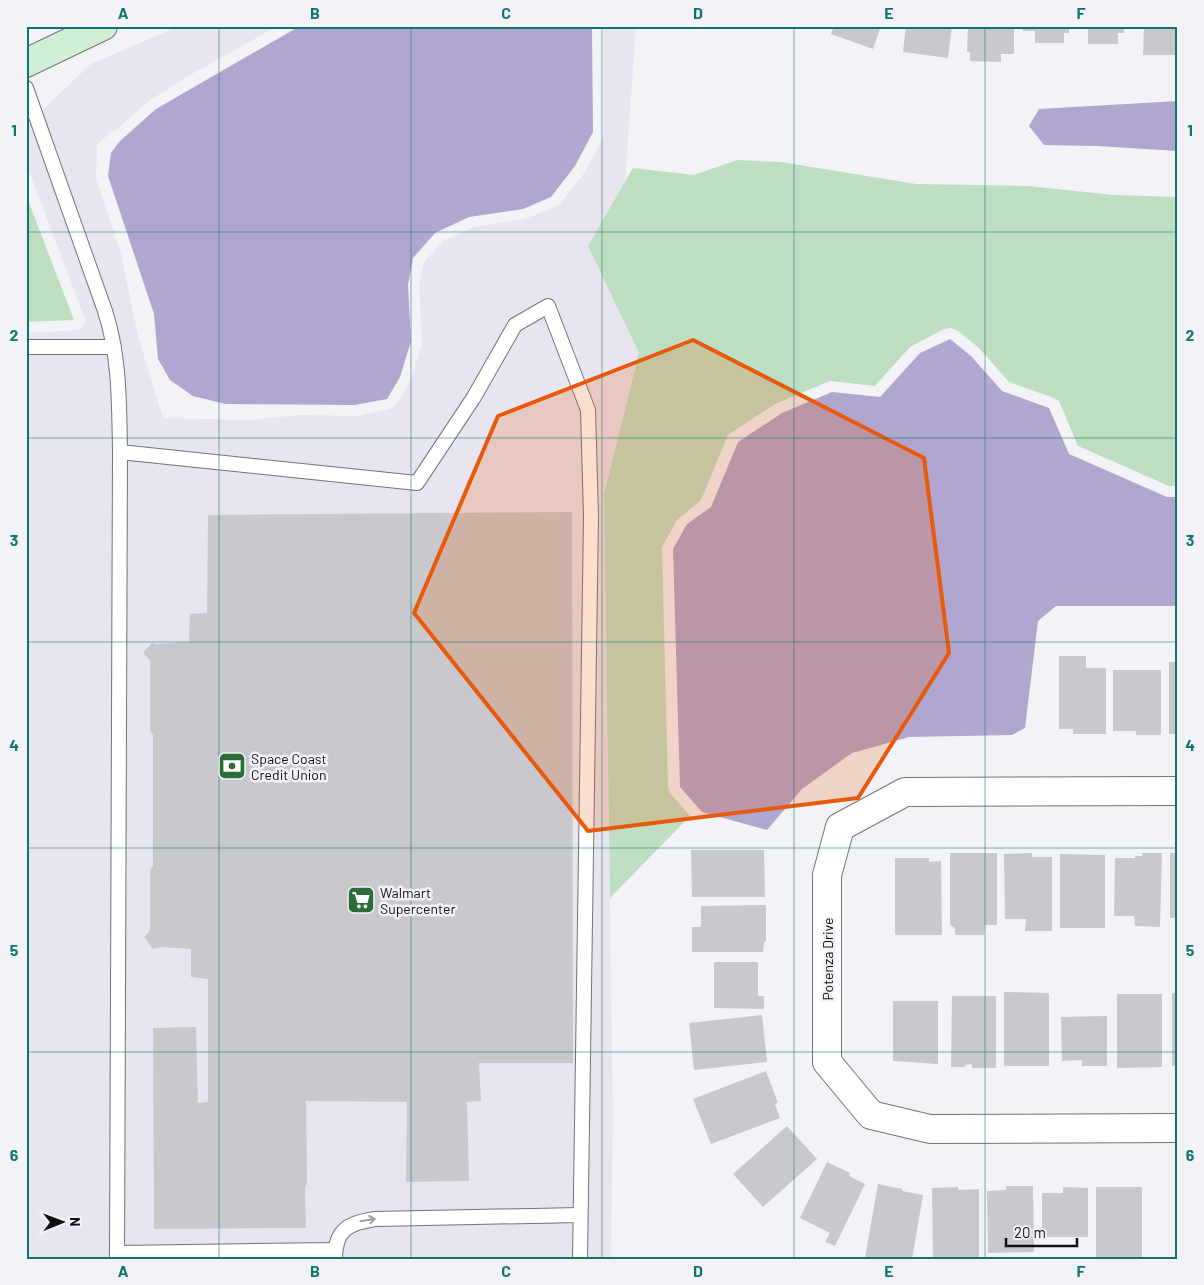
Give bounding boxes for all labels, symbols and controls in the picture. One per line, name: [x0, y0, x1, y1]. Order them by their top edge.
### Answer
text: A: [118, 3, 129, 22]
text: B: [310, 3, 320, 22]
text: C: [501, 3, 511, 22]
text: D: [693, 3, 703, 22]
text: E: [884, 3, 894, 22]
text: F: [1077, 3, 1086, 22]
text: 1: [11, 120, 17, 139]
text: 1: [1187, 120, 1193, 139]
text: 2: [10, 325, 19, 344]
text: 2: [1186, 325, 1195, 344]
text: 3: [10, 530, 18, 549]
text: 3: [1186, 530, 1194, 549]
text: 4: [9, 735, 19, 754]
text: 4: [1185, 735, 1195, 754]
place label: Space Coast Credit Union: [251, 750, 327, 783]
bank icon: Space Coast Credit Union: [217, 751, 247, 781]
place label: Walmart Supercenter: [380, 884, 456, 917]
supermarket icon: Walmart Supercenter: [346, 885, 376, 915]
street label: Potenza Drive: [819, 918, 836, 1000]
text: 5: [10, 940, 19, 959]
text: 5: [1186, 940, 1195, 959]
text: 6: [10, 1145, 19, 1164]
text: 6: [1186, 1145, 1195, 1164]
north arrow: [38, 1198, 88, 1248]
one-way arrow: [359, 1215, 375, 1225]
scale bar: [1006, 1215, 1078, 1247]
text: N: [67, 1217, 84, 1227]
text: 20 m: [1014, 1223, 1046, 1241]
text: A: [118, 1261, 129, 1280]
text: B: [310, 1261, 320, 1280]
text: C: [501, 1261, 511, 1280]
text: D: [693, 1261, 703, 1280]
text: E: [884, 1261, 894, 1280]
text: F: [1077, 1261, 1086, 1280]

